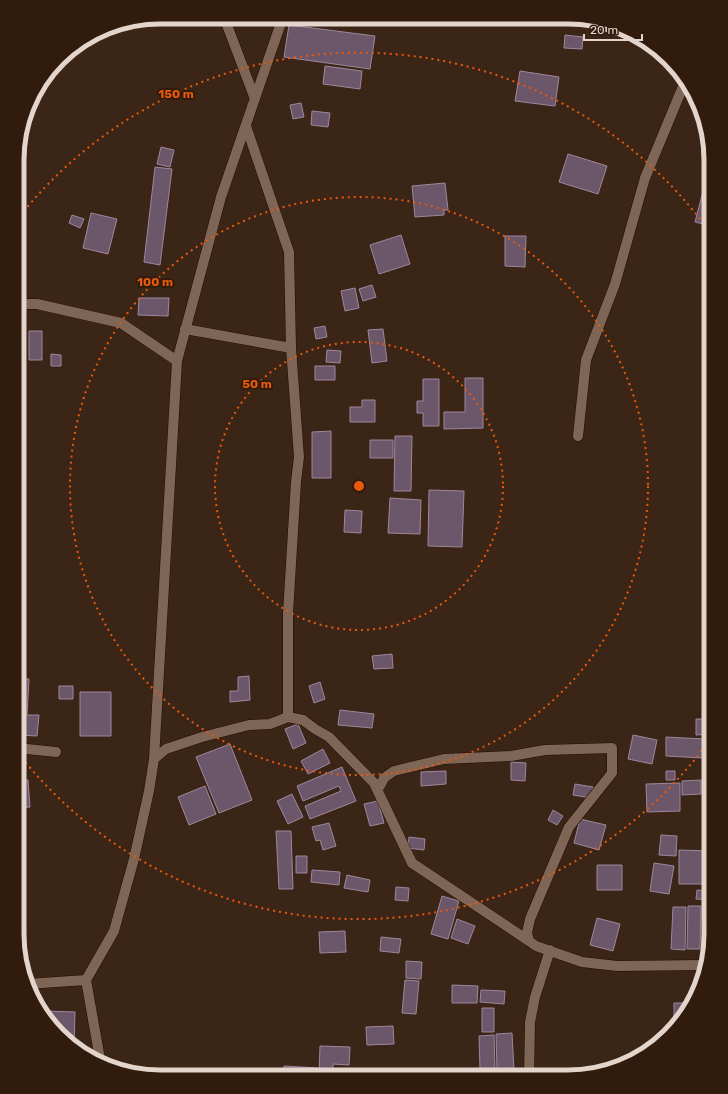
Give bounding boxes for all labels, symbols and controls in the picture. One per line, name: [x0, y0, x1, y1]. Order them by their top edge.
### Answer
scale bar: [584, 16, 642, 42]
text: 20 m: [590, 23, 618, 37]
text: 150 m: [158, 87, 194, 101]
text: 100 m: [137, 275, 173, 289]
text: 50 m: [242, 377, 272, 391]
centre of rings: [352, 479, 366, 493]

